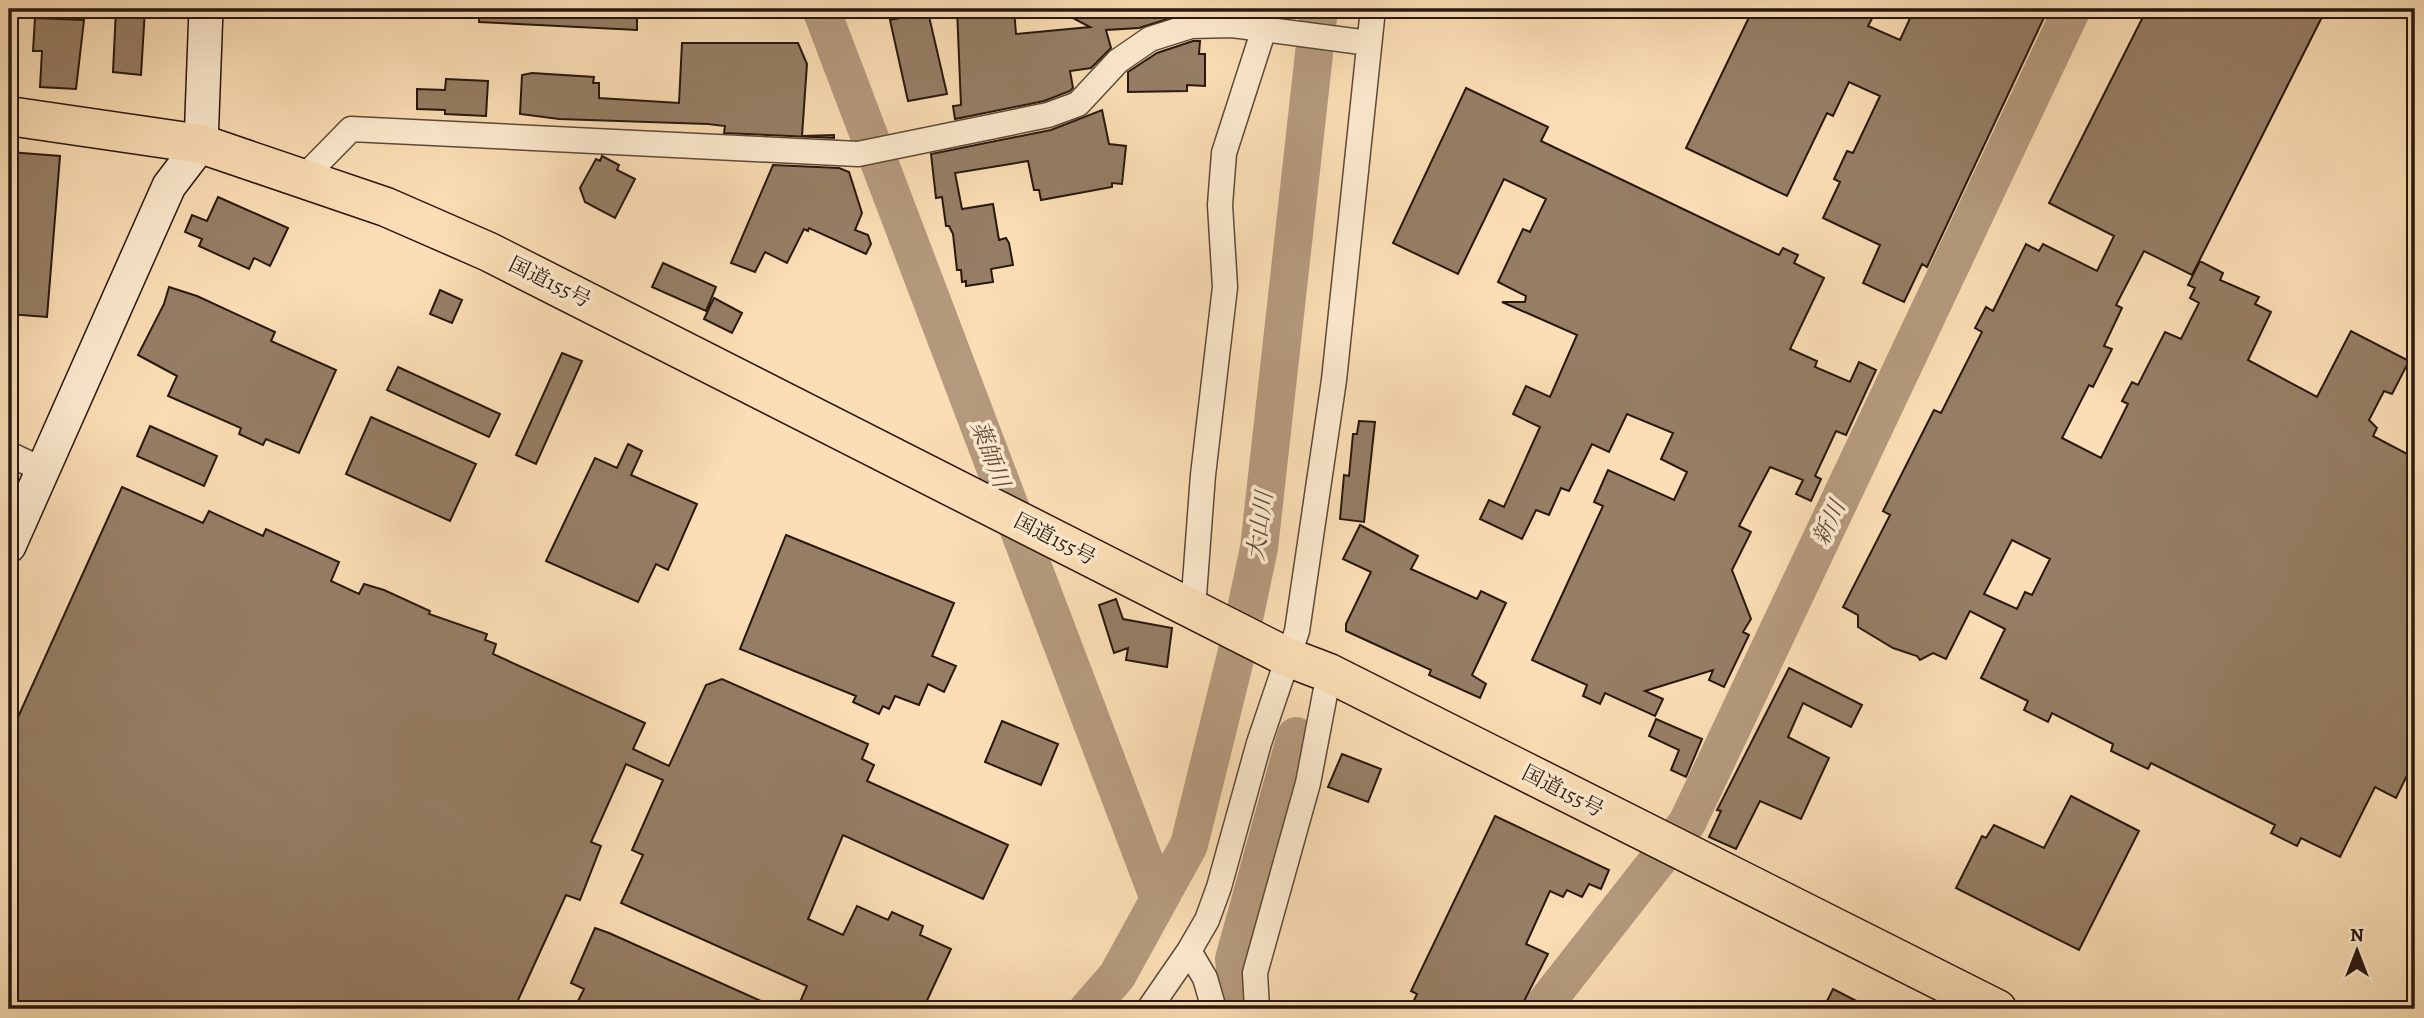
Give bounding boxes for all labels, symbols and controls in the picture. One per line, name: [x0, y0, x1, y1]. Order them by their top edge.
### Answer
street label: 国道155号: [504, 250, 596, 314]
water label: 薬師川: [963, 416, 1018, 495]
water label: 大山川: [1240, 487, 1281, 562]
water label: 新川: [1805, 493, 1854, 550]
street label: 国道155号: [1009, 506, 1101, 572]
street label: 国道155号: [1517, 758, 1609, 824]
north arrow: [2322, 916, 2392, 986]
text: N: [2350, 922, 2364, 948]

